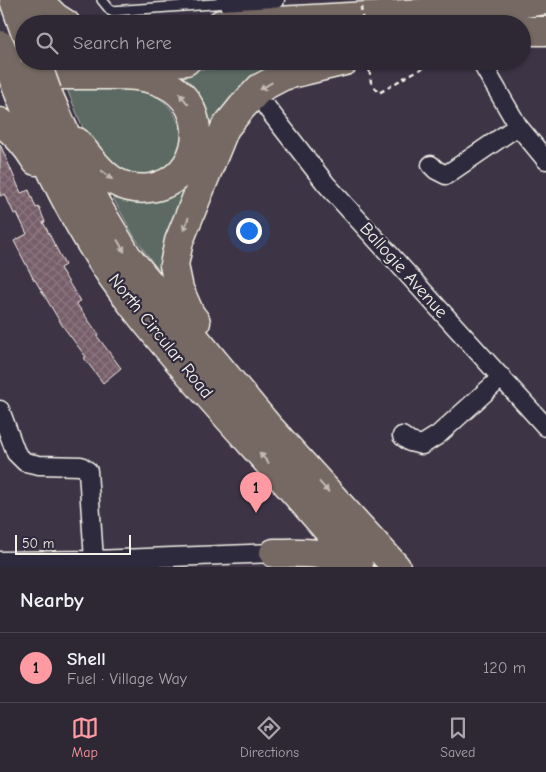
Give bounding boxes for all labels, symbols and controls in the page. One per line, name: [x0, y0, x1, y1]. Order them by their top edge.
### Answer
search box: [15, 15, 531, 70]
icon: search: [33, 29, 61, 57]
text: Search here: [73, 32, 172, 54]
one-way arrow: [259, 81, 272, 90]
one-way arrow: [178, 93, 189, 106]
one-way arrow: [101, 169, 113, 181]
one-way arrow: [182, 217, 190, 232]
your location: [236, 218, 262, 244]
street label: Ballogie Avenue: [355, 218, 452, 322]
one-way arrow: [117, 239, 126, 252]
street label: North Circular Road: [104, 270, 217, 403]
one-way arrow: [258, 453, 270, 465]
pin: 1: [240, 472, 272, 513]
one-way arrow: [318, 481, 330, 493]
scale bar: [15, 532, 131, 555]
text: 50 m: [22, 535, 54, 552]
text: Nearby: [20, 588, 84, 612]
text: Shell: [67, 648, 106, 670]
text: 1: [33, 659, 39, 677]
text: 120 m: [483, 659, 526, 677]
text: Fuel · Village Way: [67, 670, 187, 688]
tab: Map: [71, 714, 99, 761]
tab: Directions: [240, 714, 299, 761]
tab: Saved: [440, 714, 475, 761]

